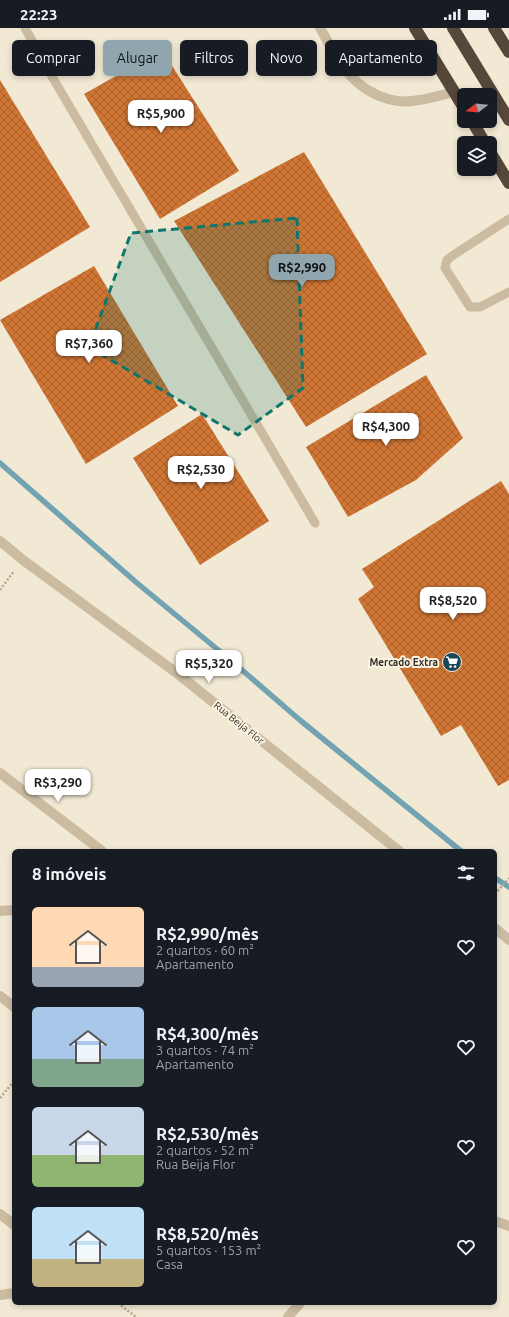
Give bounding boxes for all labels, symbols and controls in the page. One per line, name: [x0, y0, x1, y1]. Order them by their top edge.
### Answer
text: 22:23: [20, 6, 58, 23]
chip: Comprar: [12, 40, 95, 76]
chip: Alugar: [103, 40, 172, 76]
chip: Filtros: [180, 40, 248, 76]
chip: Novo: [256, 40, 317, 76]
chip: Apartamento: [325, 40, 437, 76]
north arrow: [457, 88, 497, 128]
map controls: [457, 88, 497, 176]
pin: R$5,900: [124, 100, 198, 134]
text: R$5,900: [137, 106, 185, 120]
button: layers: [457, 136, 497, 176]
pin: R$2,990: [265, 254, 339, 288]
text: R$2,990: [278, 260, 326, 274]
pin: R$7,360: [52, 330, 126, 364]
text: R$7,360: [65, 336, 113, 350]
pin: R$4,300: [349, 413, 423, 447]
text: R$4,300: [362, 419, 410, 433]
pin: R$2,530: [164, 456, 238, 490]
text: R$2,530: [177, 462, 225, 476]
pin: R$8,520: [416, 587, 490, 621]
text: R$8,520: [429, 593, 477, 607]
pin: R$5,320: [172, 650, 246, 684]
supermarket icon: Mercado Extra: [441, 651, 463, 673]
text: R$5,320: [185, 656, 233, 670]
place label: Mercado Extra: [369, 657, 438, 668]
street label: Rua Beija Flor: [212, 700, 266, 747]
pin: R$3,290: [21, 769, 95, 803]
text: R$3,290: [34, 775, 82, 789]
icon: filters: [455, 862, 477, 884]
text: 8 imóveis: [32, 864, 107, 883]
icon: home: [64, 923, 112, 971]
text: R$2,990/mês: [156, 924, 259, 943]
icon: heart: [455, 936, 477, 958]
text: 2 quartos · 60 m²: [156, 943, 254, 957]
text: Apartamento: [156, 957, 234, 971]
icon: home: [64, 1023, 112, 1071]
text: R$4,300/mês: [156, 1024, 259, 1043]
icon: heart: [455, 1036, 477, 1058]
text: 3 quartos · 74 m²: [156, 1043, 254, 1057]
text: Apartamento: [156, 1057, 234, 1071]
icon: home: [64, 1123, 112, 1171]
text: R$2,530/mês: [156, 1124, 259, 1143]
icon: heart: [455, 1136, 477, 1158]
text: 2 quartos · 52 m²: [156, 1143, 254, 1157]
text: Rua Beija Flor: [156, 1157, 235, 1171]
icon: home: [64, 1223, 112, 1271]
text: R$8,520/mês: [156, 1224, 259, 1243]
icon: heart: [455, 1236, 477, 1258]
text: 5 quartos · 153 m²: [156, 1243, 261, 1257]
text: Casa: [156, 1257, 183, 1271]

